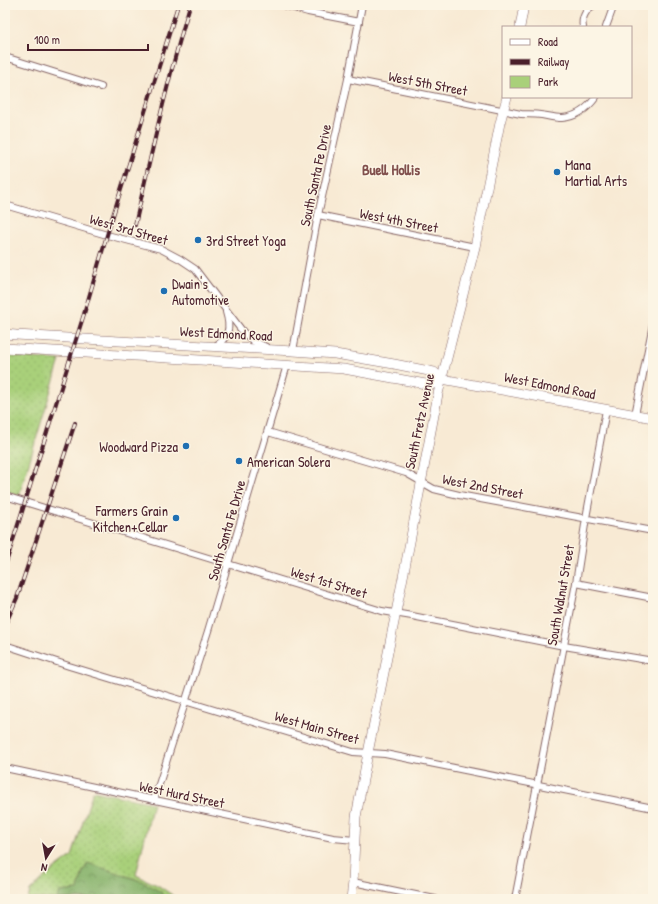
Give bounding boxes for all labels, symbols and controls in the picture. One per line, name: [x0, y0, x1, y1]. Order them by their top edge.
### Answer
scale bar: [28, 26, 148, 52]
legend: [502, 26, 632, 98]
text: 100 m: [34, 31, 60, 48]
text: Road: [538, 33, 558, 50]
text: Railway: [538, 53, 569, 70]
street label: West 5th Street: [387, 66, 469, 100]
text: Park: [538, 73, 558, 90]
street label: South Santa Fe Drive: [295, 122, 335, 228]
place label: Mana Martial Arts: [565, 155, 627, 190]
district label: Buell Hollis: [362, 159, 420, 180]
marker: Mana Martial Arts: [552, 167, 562, 177]
street label: West 4th Street: [358, 203, 440, 237]
street label: West 3rd Street: [88, 209, 171, 249]
place label: 3rd Street Yoga: [206, 231, 286, 251]
marker: 3rd Street Yoga: [193, 235, 203, 245]
place label: Dwain's Automotive: [172, 274, 230, 309]
marker: Dwain's Automotive: [159, 286, 169, 296]
street label: West Edmond Road: [179, 321, 273, 345]
street label: West Edmond Road: [503, 367, 598, 403]
street label: South Fretz Avenue: [400, 371, 438, 471]
place label: Woodward Pizza: [99, 437, 179, 456]
marker: Woodward Pizza: [181, 441, 191, 451]
place label: American Solera: [247, 452, 331, 471]
marker: American Solera: [234, 456, 244, 466]
street label: West 2nd Street: [441, 469, 525, 503]
street label: South Santa Fe Drive: [203, 477, 250, 582]
place label: Farmers Grain Kitchen+Cellar: [93, 501, 169, 536]
marker: Farmers Grain Kitchen+Cellar: [171, 513, 181, 523]
street label: South Walnut Street: [542, 543, 578, 647]
street label: West 1st Street: [289, 561, 370, 603]
street label: West Main Street: [273, 706, 361, 748]
street label: West Hurd Street: [138, 776, 226, 812]
north arrow: [26, 838, 66, 878]
text: N: [40, 860, 48, 875]

